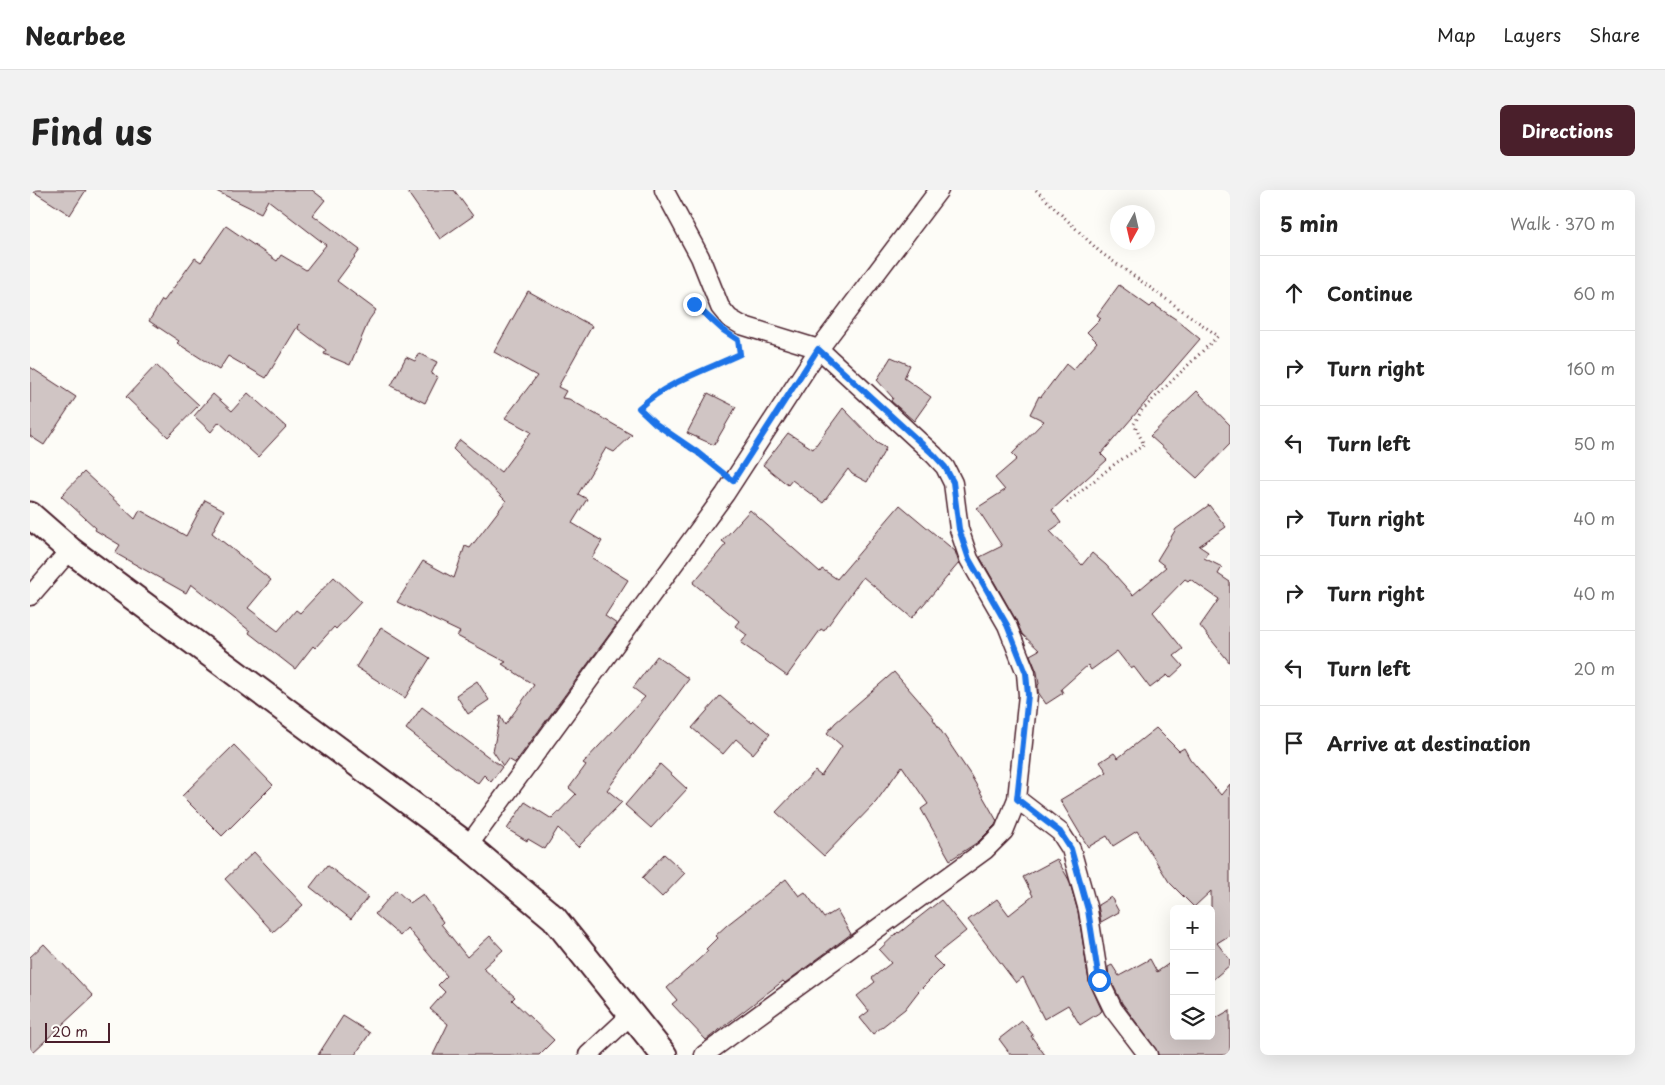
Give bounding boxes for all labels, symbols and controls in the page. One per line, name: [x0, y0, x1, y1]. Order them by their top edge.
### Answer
text: Nearbee: [25, 17, 126, 53]
text: Map: [1437, 21, 1476, 48]
text: Layers: [1504, 21, 1561, 48]
text: Share: [1589, 21, 1640, 48]
text: Find us: [30, 104, 152, 157]
button: Directions: [1500, 105, 1635, 156]
north arrow: [1110, 205, 1155, 250]
text: 5 min: [1280, 207, 1338, 239]
text: Walk · 370 m: [1510, 211, 1615, 235]
icon: ahead: [1280, 279, 1308, 307]
text: Continue: [1327, 279, 1413, 307]
text: 60 m: [1573, 281, 1615, 305]
route end: [683, 293, 706, 316]
icon: right: [1280, 354, 1308, 382]
text: Turn right: [1327, 354, 1425, 382]
text: 160 m: [1567, 356, 1615, 380]
icon: left: [1280, 429, 1308, 457]
text: Turn left: [1327, 429, 1411, 457]
text: 50 m: [1574, 431, 1615, 455]
icon: right: [1280, 504, 1308, 532]
text: Turn right: [1327, 504, 1425, 532]
text: 40 m: [1573, 506, 1615, 530]
icon: right: [1280, 579, 1308, 607]
text: Turn right: [1327, 579, 1425, 607]
text: 40 m: [1573, 581, 1615, 605]
icon: left: [1280, 654, 1308, 682]
text: Turn left: [1327, 654, 1411, 682]
text: 20 m: [1574, 656, 1615, 680]
icon: arrive: [1280, 729, 1308, 757]
text: Arrive at destination: [1327, 729, 1531, 757]
map controls: [1170, 905, 1215, 1040]
button: +: [1170, 905, 1215, 950]
button: −: [1170, 950, 1215, 995]
route start: [1088, 969, 1111, 992]
button: layers: [1170, 995, 1215, 1040]
scale bar: [45, 1020, 110, 1043]
text: 20 m: [52, 1021, 88, 1042]

